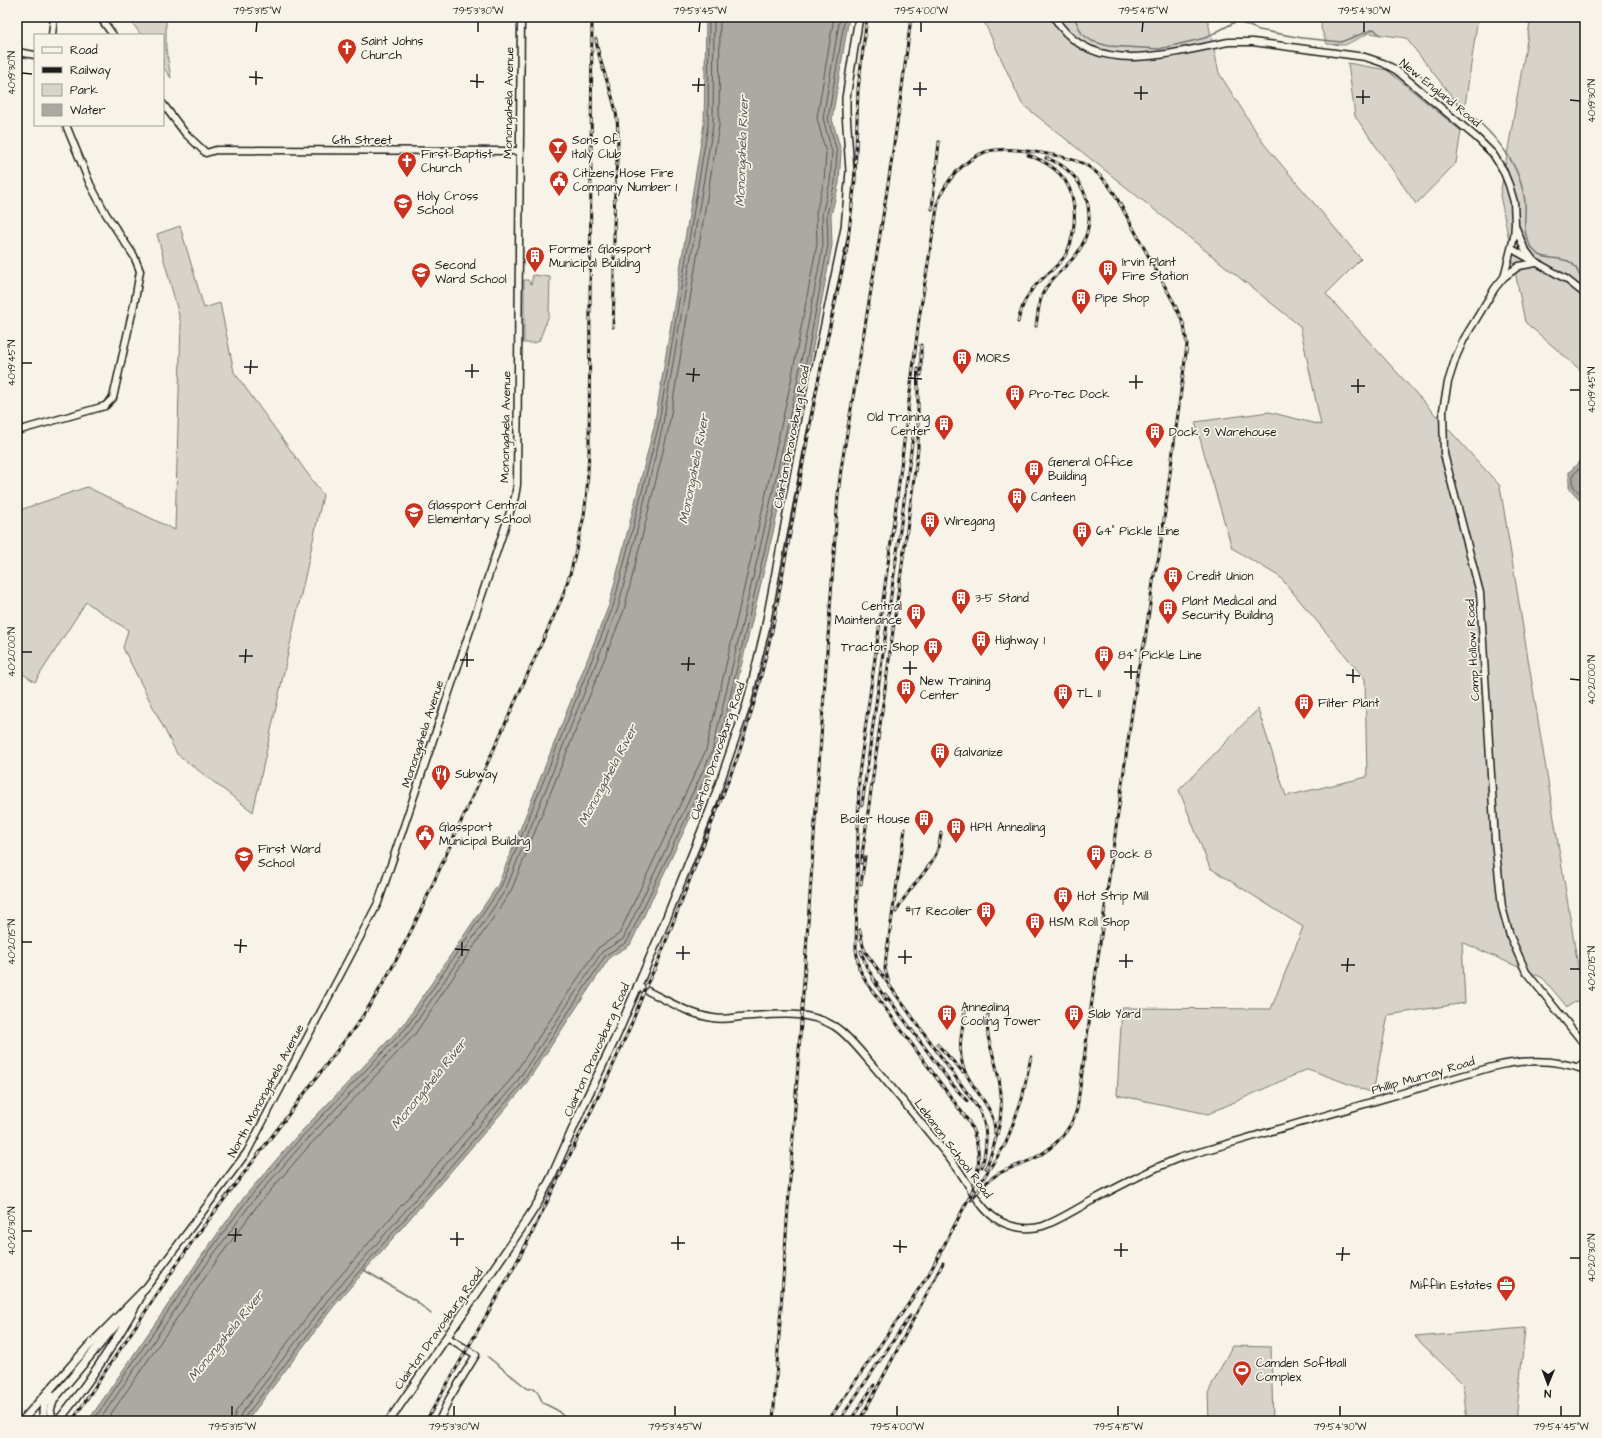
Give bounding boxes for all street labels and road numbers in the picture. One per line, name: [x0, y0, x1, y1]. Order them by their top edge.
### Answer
street label: Monongahela Avenue: [500, 46, 519, 159]
street label: New England Road: [1395, 55, 1484, 132]
street label: 6th Street: [332, 132, 392, 149]
street label: Clairton Dravosburg Road: [770, 364, 815, 510]
street label: Monongahela Avenue: [497, 370, 516, 483]
street label: Camp Hollow Road: [1462, 599, 1484, 701]
street label: Monongahela Avenue: [398, 678, 449, 790]
street label: Clairton Dravosburg Road: [686, 680, 751, 823]
street label: Clairton Dravosburg Road: [560, 980, 635, 1120]
street label: North Monongahela Avenue: [224, 1021, 309, 1161]
street label: Phillip Murray Road: [1369, 1053, 1477, 1100]
street label: Lebanon School Road: [910, 1096, 996, 1202]
street label: Clairton Dravosburg Road: [390, 1265, 488, 1394]

